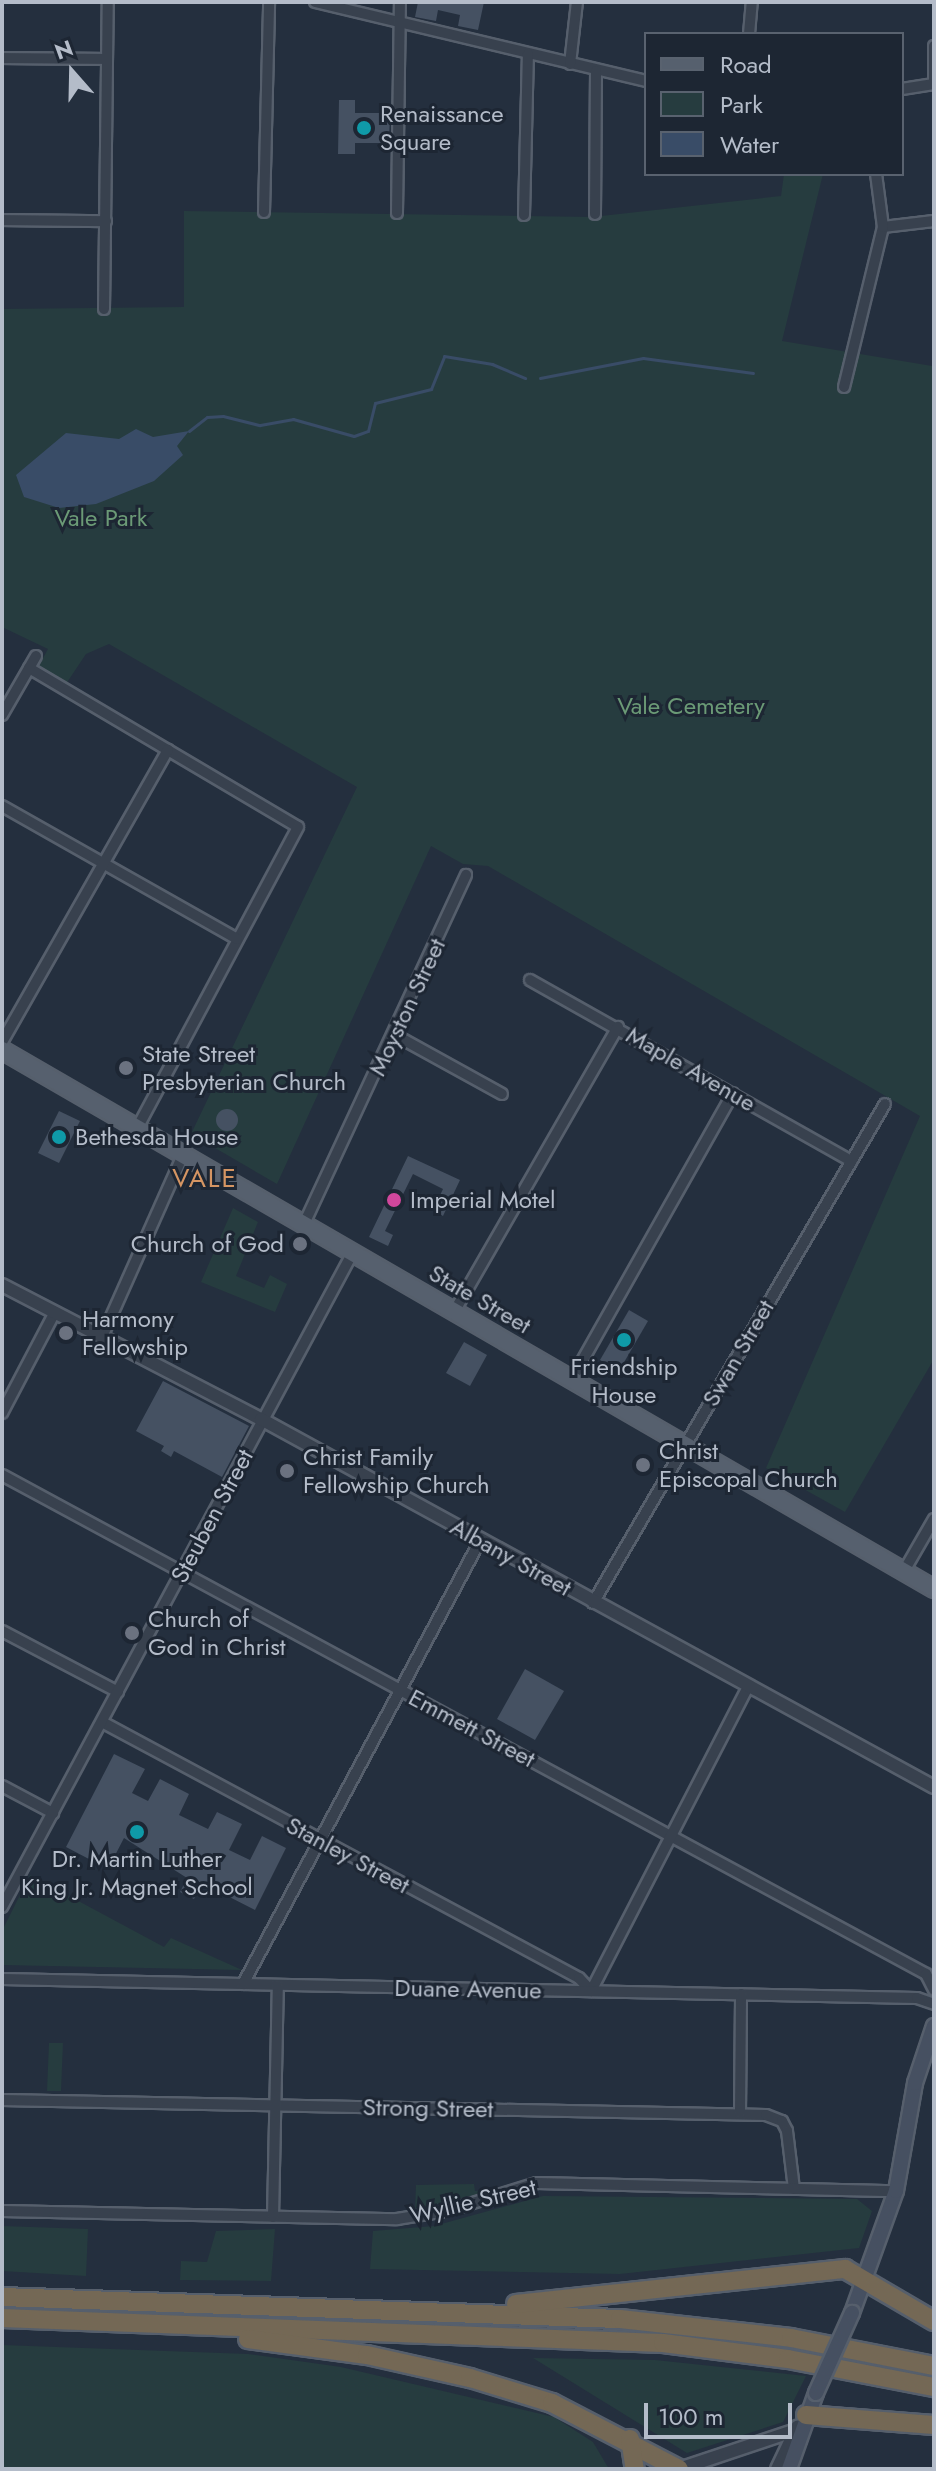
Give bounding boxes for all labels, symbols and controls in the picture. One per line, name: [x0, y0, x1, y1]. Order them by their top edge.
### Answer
text: N: [50, 31, 77, 67]
north arrow: [32, 32, 112, 112]
legend: [644, 32, 904, 176]
text: Road: [720, 47, 772, 82]
text: Park: [720, 87, 763, 122]
place label: Renaissance Square: [380, 100, 504, 156]
marker: Renaissance Square: [355, 119, 373, 137]
text: Water: [720, 127, 779, 162]
park label: Vale Park: [55, 504, 147, 532]
park label: Vale Cemetery: [617, 692, 765, 720]
street label: Moyston Street: [363, 934, 451, 1080]
street label: Maple Avenue: [621, 1020, 761, 1118]
place label: State Street Presbyterian Church: [142, 1040, 346, 1096]
marker: State Street Presbyterian Church: [117, 1059, 135, 1077]
place label: Bethesda House: [75, 1123, 238, 1151]
marker: Bethesda House: [50, 1128, 68, 1146]
district label: VALE: [172, 1163, 238, 1195]
place label: Imperial Motel: [410, 1186, 556, 1214]
marker: Imperial Motel: [385, 1191, 403, 1209]
place label: Church of God: [131, 1230, 284, 1258]
marker: Church of God: [291, 1235, 309, 1253]
street label: State Street: [424, 1258, 536, 1340]
street label: Swan Street: [696, 1295, 780, 1411]
place label: Harmony Fellowship: [82, 1305, 188, 1361]
marker: Harmony Fellowship: [57, 1324, 75, 1342]
marker: Friendship House: [615, 1331, 633, 1349]
place label: Friendship House: [571, 1353, 677, 1409]
place label: Christ Episcopal Church: [659, 1437, 838, 1493]
place label: Christ Family Fellowship Church: [303, 1443, 490, 1499]
street label: Steuben Street: [165, 1444, 259, 1588]
marker: Christ Episcopal Church: [634, 1456, 652, 1474]
marker: Christ Family Fellowship Church: [278, 1462, 296, 1480]
street label: Albany Street: [445, 1512, 577, 1602]
place label: Church of God in Christ: [148, 1605, 286, 1661]
marker: Church of God in Christ: [123, 1624, 141, 1642]
street label: Emmett Street: [404, 1683, 540, 1773]
street label: Stanley Street: [281, 1810, 415, 1900]
marker: Dr. Martin Luther King Jr. Magnet School: [128, 1823, 146, 1841]
place label: Dr. Martin Luther King Jr. Magnet School: [21, 1845, 253, 1901]
street label: Duane Avenue: [394, 1973, 542, 2005]
street label: Strong Street: [362, 2092, 494, 2124]
street label: Wyllie Street: [407, 2173, 539, 2229]
scale bar: [648, 2387, 796, 2437]
text: 100 m: [658, 2399, 724, 2434]

